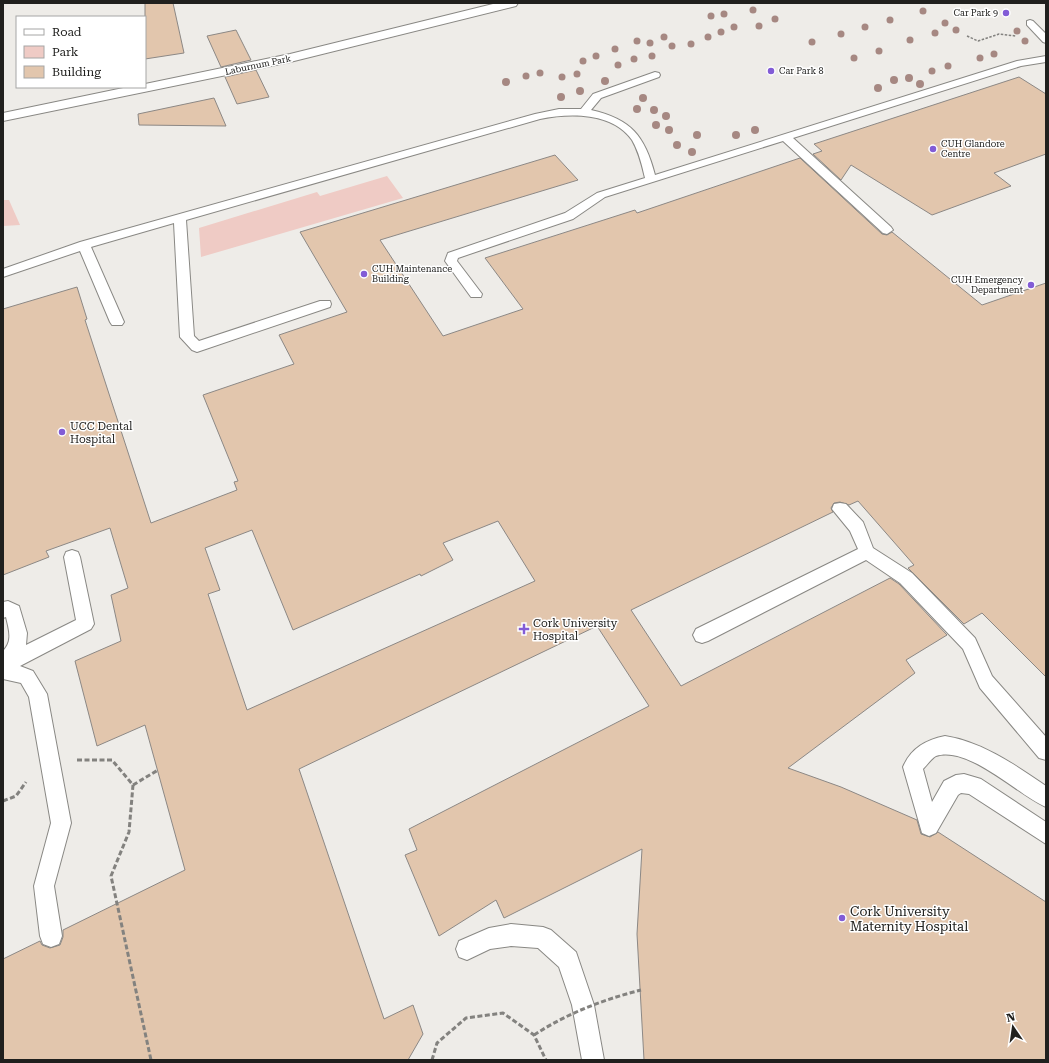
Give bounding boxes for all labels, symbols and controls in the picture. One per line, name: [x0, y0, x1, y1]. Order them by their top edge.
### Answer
place label: Car Park 9: [954, 8, 998, 18]
marker: Car Park 9: [1001, 8, 1011, 18]
legend: [16, 16, 146, 88]
text: Road: [52, 25, 82, 39]
text: Park: [52, 45, 79, 59]
street label: Laburnum Park: [224, 53, 292, 77]
text: Building: [52, 65, 101, 79]
marker: Car Park 8: [766, 66, 776, 76]
place label: Car Park 8: [779, 66, 823, 76]
place label: CUH Glandore Centre: [941, 139, 1005, 159]
marker: CUH Glandore Centre: [928, 144, 938, 154]
place label: CUH Maintenance Building: [372, 264, 452, 284]
marker: CUH Maintenance Building: [359, 269, 369, 279]
place label: CUH Emergency Department: [951, 275, 1024, 295]
marker: CUH Emergency Department: [1026, 280, 1036, 290]
place label: UCC Dental Hospital: [70, 420, 133, 446]
marker: UCC Dental Hospital: [57, 427, 67, 437]
place label: Cork University Hospital: [533, 617, 618, 643]
marker: Cork University Hospital: [518, 623, 530, 635]
place label: Cork University Maternity Hospital: [850, 904, 968, 934]
marker: Cork University Maternity Hospital: [837, 913, 847, 923]
north arrow: [993, 1007, 1033, 1047]
text: N: [1005, 1010, 1017, 1025]

